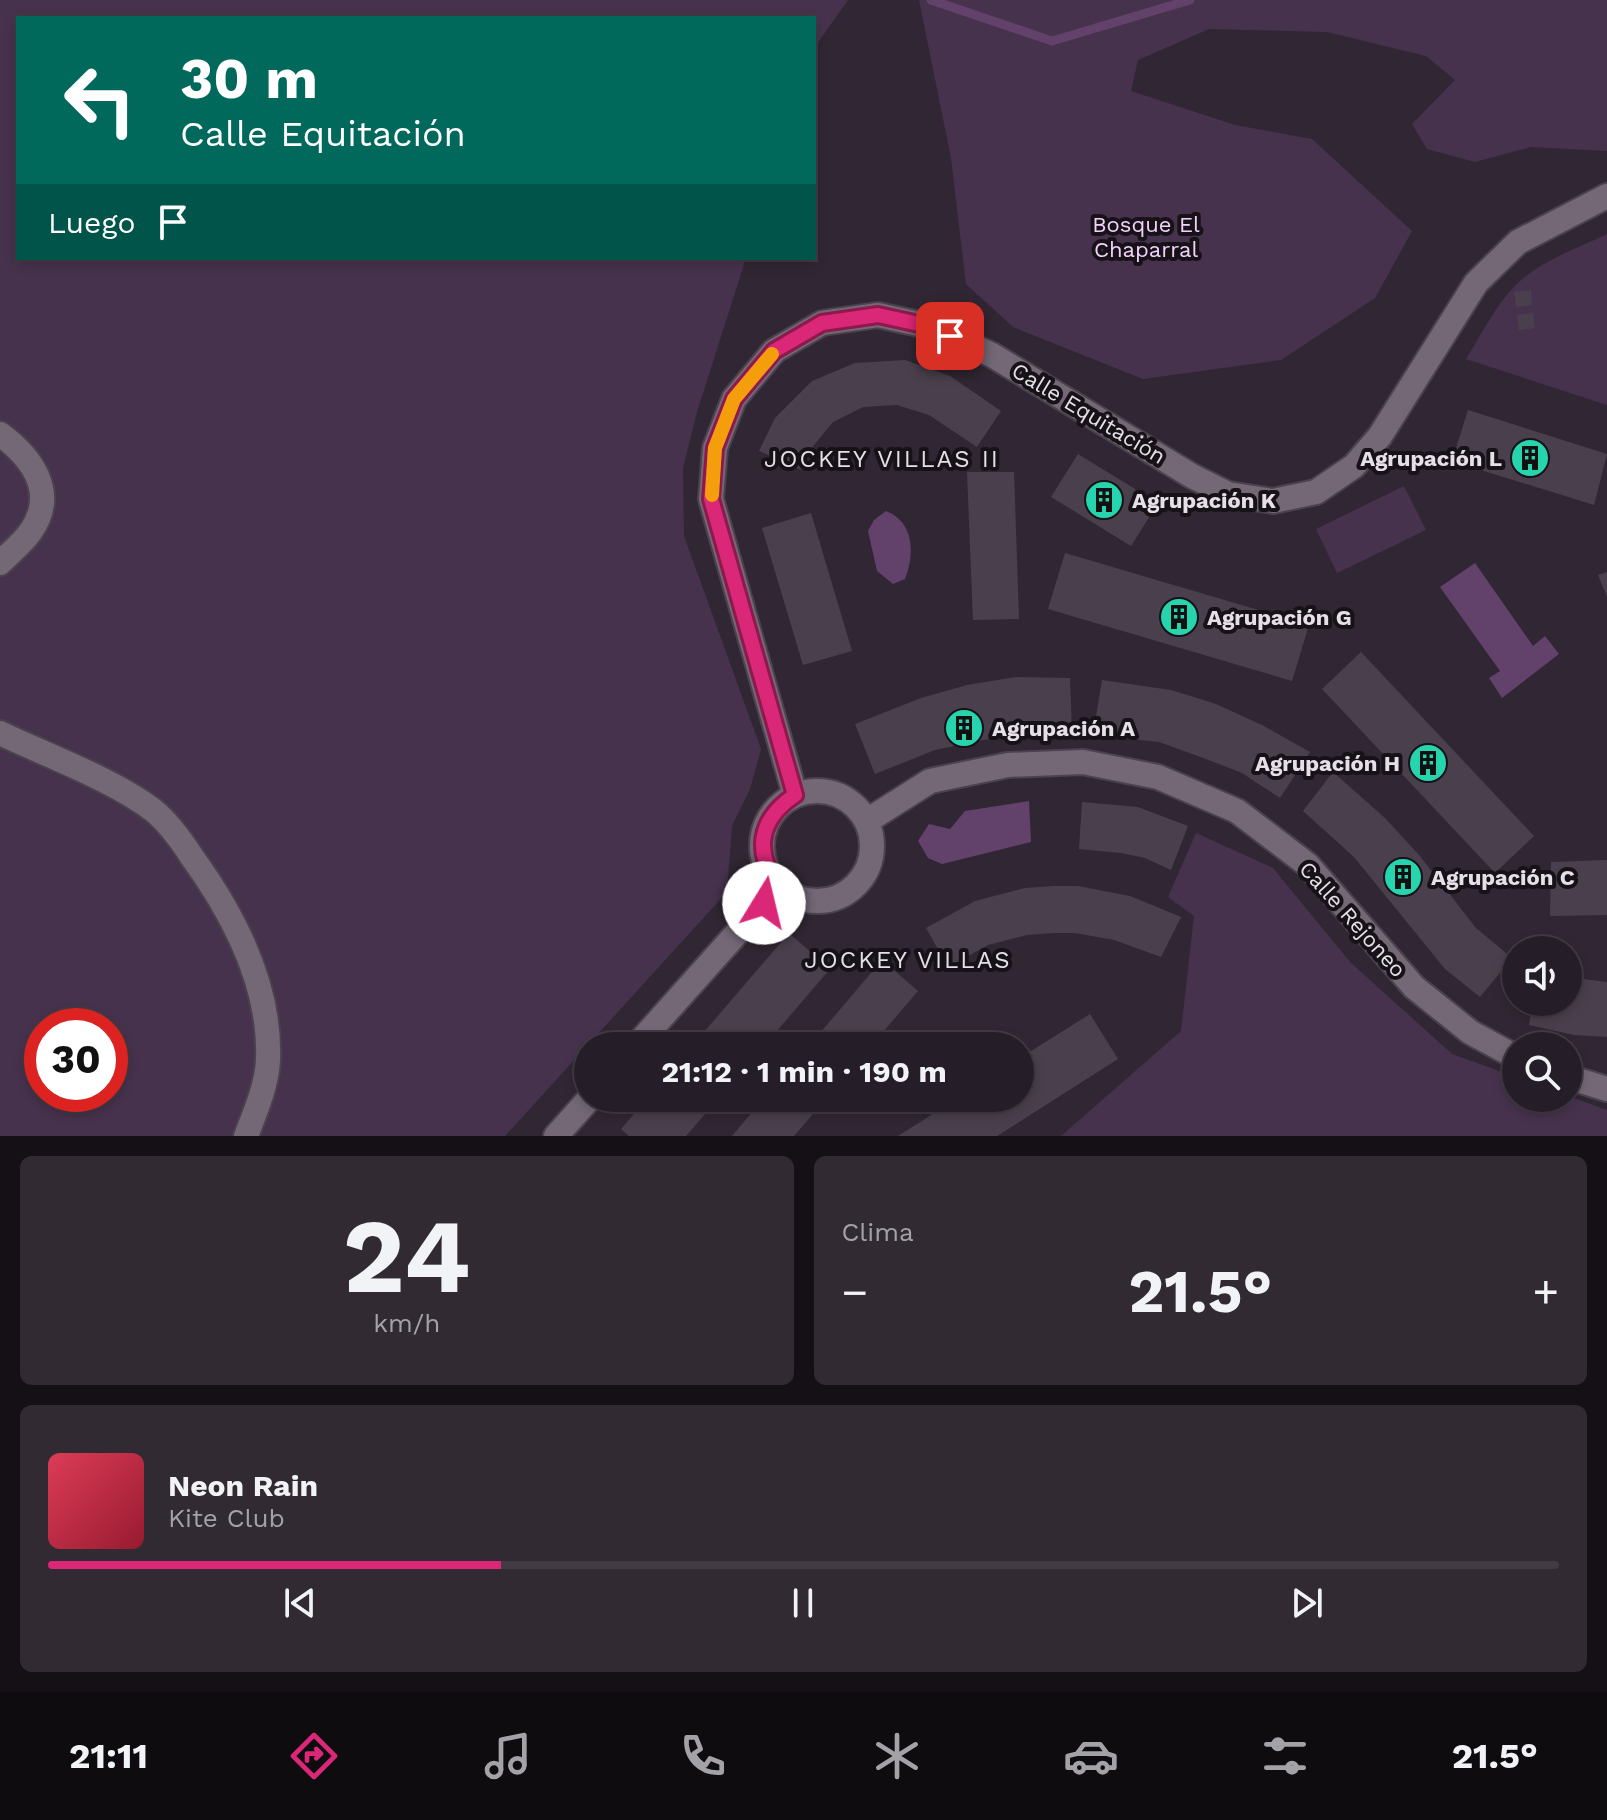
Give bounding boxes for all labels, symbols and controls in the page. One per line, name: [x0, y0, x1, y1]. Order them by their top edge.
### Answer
text: 30 m: [180, 46, 318, 112]
icon: left: [48, 48, 152, 152]
text: Calle Equitación: [180, 113, 466, 155]
icon: arrive: [151, 200, 195, 244]
text: Luego: [48, 205, 135, 240]
park label: Bosque El Chaparral: [1092, 212, 1200, 262]
pin: [916, 302, 984, 370]
icon: arrive: [928, 314, 972, 358]
street label: Calle Equitación: [1007, 358, 1170, 469]
building icon: Agrupación L: [1509, 437, 1551, 479]
district label: JOCKEY VILLAS II: [764, 445, 1000, 473]
place label: Agrupación L: [1360, 446, 1502, 471]
building icon: Agrupación K: [1083, 479, 1125, 521]
place label: Agrupación K: [1132, 488, 1277, 513]
building icon: Agrupación G: [1158, 596, 1200, 638]
place label: Agrupación G: [1207, 605, 1352, 630]
building icon: Agrupación A: [943, 707, 985, 749]
place label: Agrupación A: [992, 716, 1135, 741]
building icon: Agrupación H: [1407, 742, 1449, 784]
place label: Agrupación H: [1255, 751, 1400, 776]
street label: Calle Rejoneo: [1294, 856, 1411, 982]
building icon: Agrupación C: [1382, 856, 1424, 898]
position arrow: [722, 861, 806, 945]
place label: Agrupación C: [1431, 865, 1575, 890]
map controls: [1502, 936, 1582, 1112]
button: sound: [1502, 936, 1582, 1016]
district label: JOCKEY VILLAS: [804, 946, 1012, 974]
speed limit sign: 30: [24, 1008, 128, 1112]
button: search: [1502, 1032, 1582, 1112]
text: 21:12 · 1 min · 190 m: [661, 1054, 947, 1089]
text: 24: [343, 1195, 471, 1317]
text: Clima: [842, 1217, 914, 1247]
text: 21.5°: [1128, 1256, 1272, 1327]
text: −: [842, 1266, 868, 1318]
text: +: [1532, 1266, 1559, 1318]
text: km/h: [373, 1308, 440, 1338]
text: Neon Rain: [168, 1468, 318, 1503]
text: Kite Club: [168, 1503, 285, 1533]
icon: previous: [278, 1581, 322, 1625]
icon: pause: [781, 1581, 825, 1625]
icon: next: [1285, 1581, 1329, 1625]
icon: directions: [286, 1728, 342, 1784]
icon: music: [480, 1728, 536, 1784]
icon: phone: [675, 1728, 731, 1784]
icon: climate: [869, 1728, 925, 1784]
icon: car: [1063, 1728, 1119, 1784]
icon: filters: [1257, 1728, 1313, 1784]
text: 21:11: [69, 1735, 148, 1777]
text: 21.5°: [1452, 1735, 1538, 1777]

